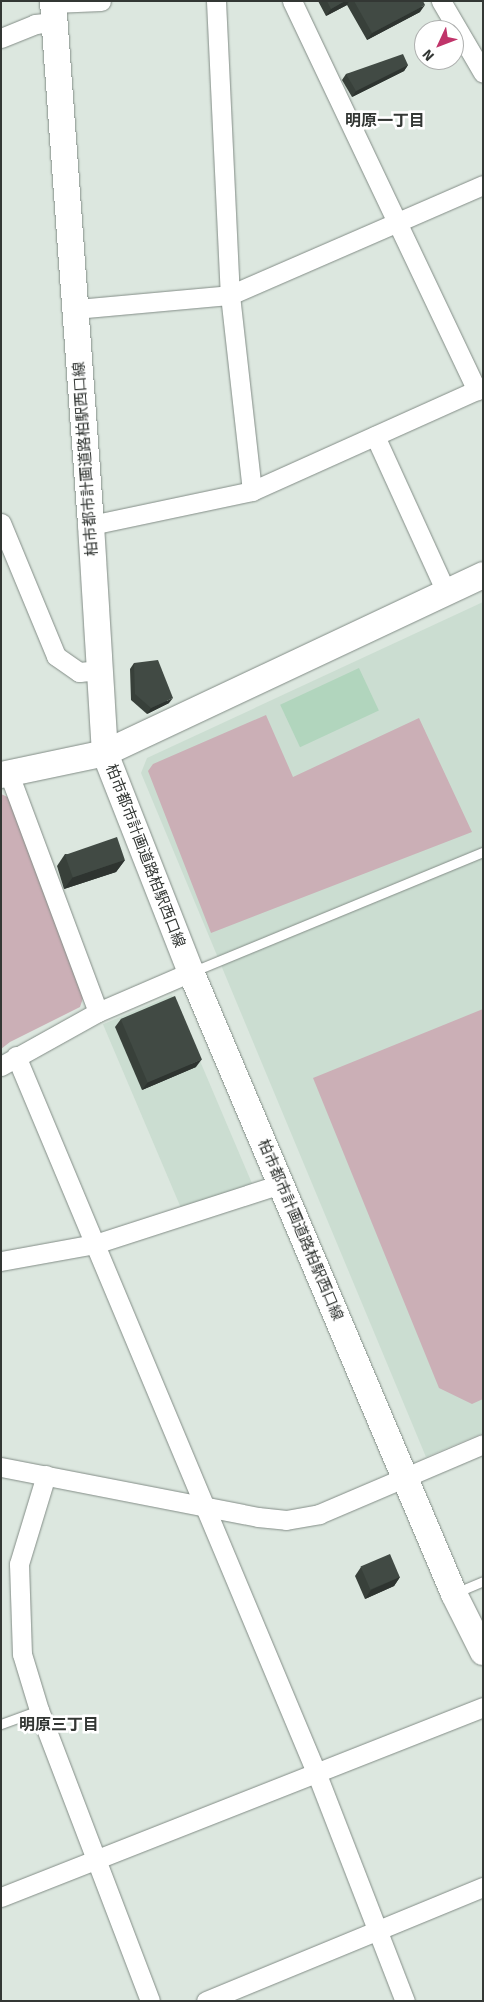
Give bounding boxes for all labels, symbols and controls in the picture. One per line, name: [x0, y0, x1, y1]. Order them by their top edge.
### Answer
north arrow: [414, 20, 464, 70]
text: N: [419, 46, 438, 64]
district label: 明原一丁目: [345, 111, 425, 131]
street label: 柏市都市計画道路柏駅西口線: [70, 361, 102, 557]
street label: 柏市都市計画道路柏駅西口線: [102, 762, 188, 950]
street label: 柏市都市計画道路柏駅西口線: [254, 1137, 346, 1323]
district label: 明原三丁目: [19, 1715, 99, 1735]

